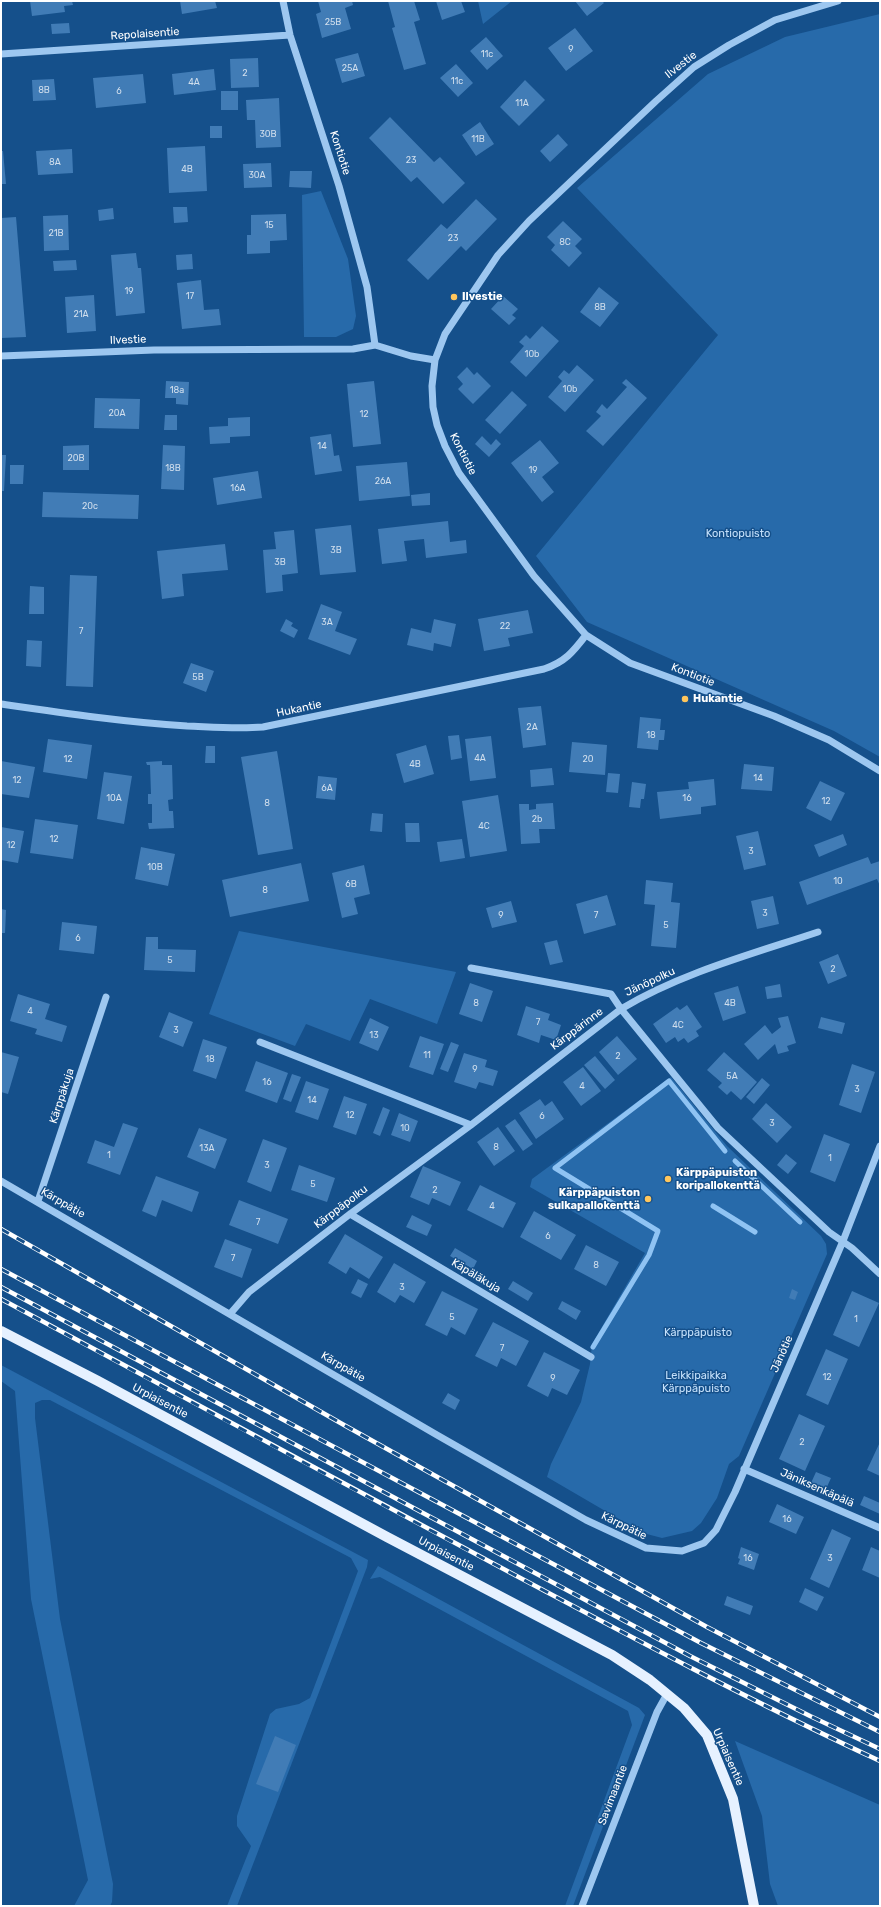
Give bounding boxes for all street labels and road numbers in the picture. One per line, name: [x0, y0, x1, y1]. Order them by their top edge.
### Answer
street label: Repolaisentie: [110, 25, 180, 43]
street label: Ilvestie: [663, 49, 699, 81]
street label: Kontiotie: [327, 129, 353, 177]
street label: Ilvestie: [110, 333, 146, 347]
street label: Kontiotie: [447, 431, 479, 477]
street label: Kontiotie: [669, 661, 717, 689]
street label: Hukantie: [275, 698, 323, 720]
street label: Jänöpolku: [623, 965, 677, 999]
street label: Kärppärinne: [548, 1005, 606, 1053]
street label: Kärppäkuja: [47, 1067, 77, 1125]
street label: Kärppäpolku: [312, 1183, 370, 1231]
street label: Kärppätie: [38, 1185, 88, 1221]
street label: Käpäläkuja: [449, 1256, 503, 1296]
street label: Jänötie: [768, 1333, 796, 1375]
street label: Kärppätie: [318, 1349, 368, 1385]
street label: Urpiaisentie: [130, 1381, 190, 1421]
street label: Jäniksenkäpälä: [778, 1466, 856, 1510]
street label: Kärppätie: [599, 1509, 649, 1543]
street label: Urpiaisentie: [416, 1534, 476, 1574]
street label: Urpiaisentie: [709, 1726, 747, 1788]
street label: Savimaantie: [596, 1763, 630, 1827]

